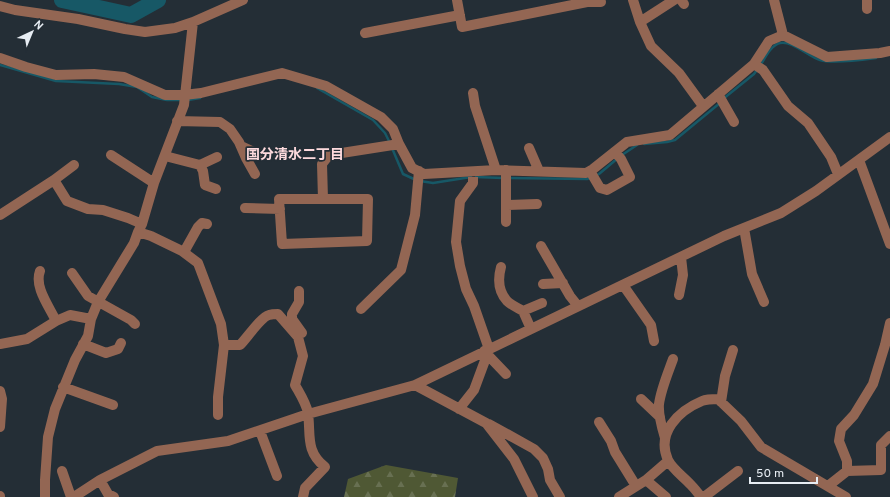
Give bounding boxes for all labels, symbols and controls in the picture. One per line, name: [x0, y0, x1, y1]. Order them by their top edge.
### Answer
north arrow: [12, 12, 52, 52]
text: N: [31, 18, 46, 33]
district label: 国分清水二丁目: [246, 147, 344, 164]
scale bar: [750, 459, 817, 485]
text: 50 m: [756, 466, 784, 482]

